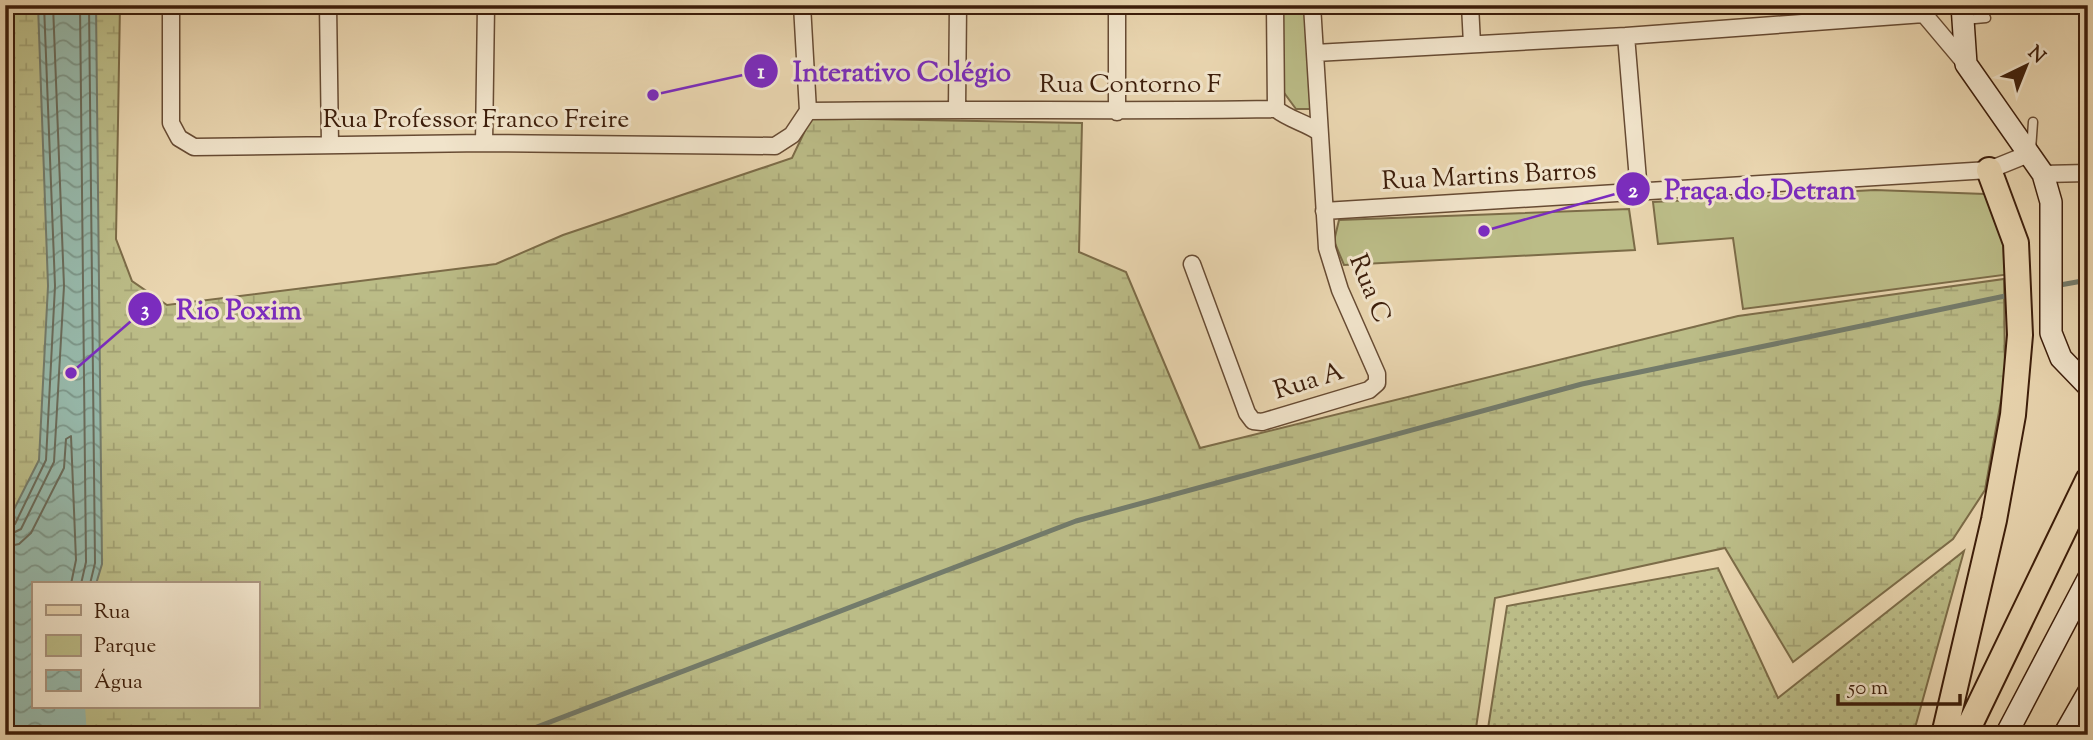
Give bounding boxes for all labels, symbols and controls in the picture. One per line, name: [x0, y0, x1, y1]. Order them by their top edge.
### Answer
north arrow: [1992, 32, 2062, 102]
text: N: [2021, 40, 2051, 70]
callout: Interativo Colégio: [744, 46, 1025, 95]
text: Interativo Colégio: [793, 54, 1011, 94]
text: 1: [757, 58, 765, 88]
street label: Rua Contorno F: [1039, 67, 1221, 104]
street label: Rua Professor Franco Freire: [323, 102, 629, 139]
street label: Rua Martins Barros: [1381, 153, 1597, 201]
callout: Praça do Detran: [1615, 165, 1869, 214]
text: Praça do Detran: [1664, 172, 1856, 212]
text: 2: [1628, 177, 1638, 207]
street label: Rua C: [1338, 249, 1400, 329]
callout: Rio Poxim: [127, 285, 315, 334]
text: Rio Poxim: [176, 292, 302, 332]
text: 3: [141, 296, 149, 326]
street label: Rua A: [1269, 354, 1349, 410]
legend: [32, 582, 259, 708]
text: Rua: [94, 598, 131, 628]
text: Parque: [94, 632, 156, 662]
scale bar: [1838, 663, 1960, 707]
text: Água: [94, 668, 143, 698]
text: 50 m: [1847, 674, 1888, 704]

